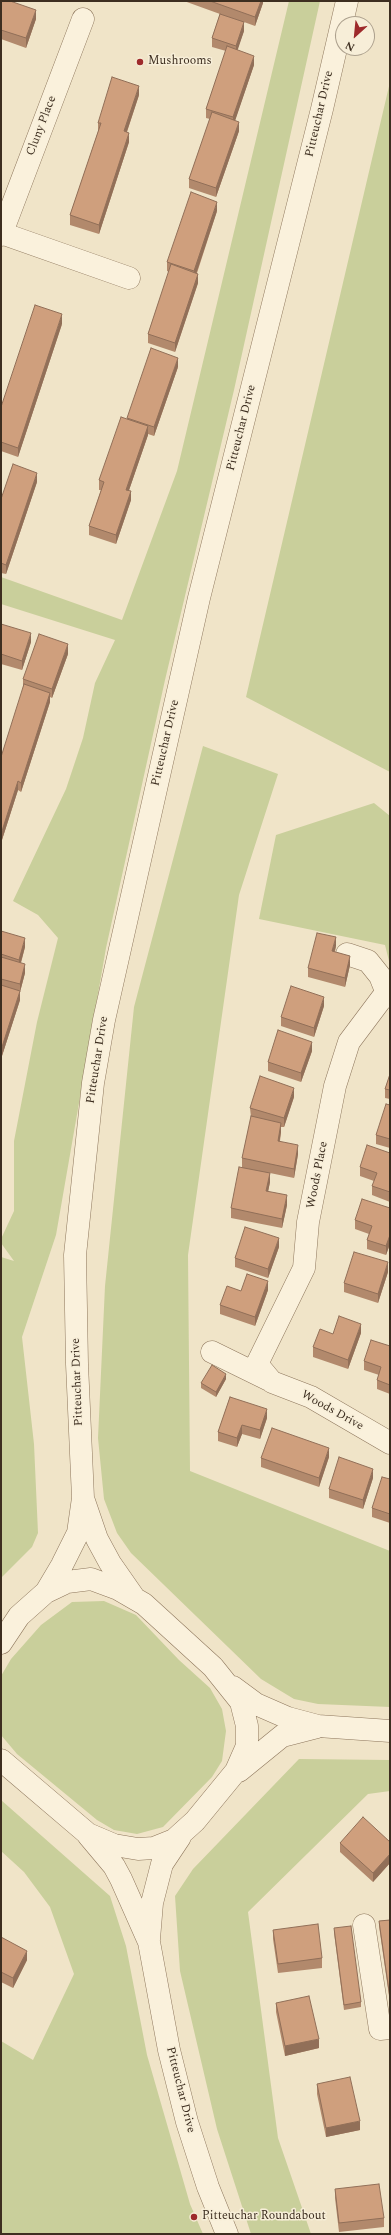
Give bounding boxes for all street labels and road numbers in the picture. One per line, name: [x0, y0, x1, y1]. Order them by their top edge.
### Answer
street label: Pitteuchar Drive: [303, 69, 337, 159]
street label: Cluny Place: [24, 94, 60, 158]
street label: Pitteuchar Drive: [224, 383, 260, 473]
street label: Pitteuchar Drive: [149, 698, 183, 788]
street label: Pitteuchar Drive: [84, 1015, 112, 1105]
street label: Woods Place: [304, 1140, 332, 1210]
street label: Pitteuchar Drive: [69, 1338, 87, 1426]
street label: Woods Drive: [298, 1388, 366, 1434]
street label: Pitteuchar Drive: [162, 2045, 198, 2135]

